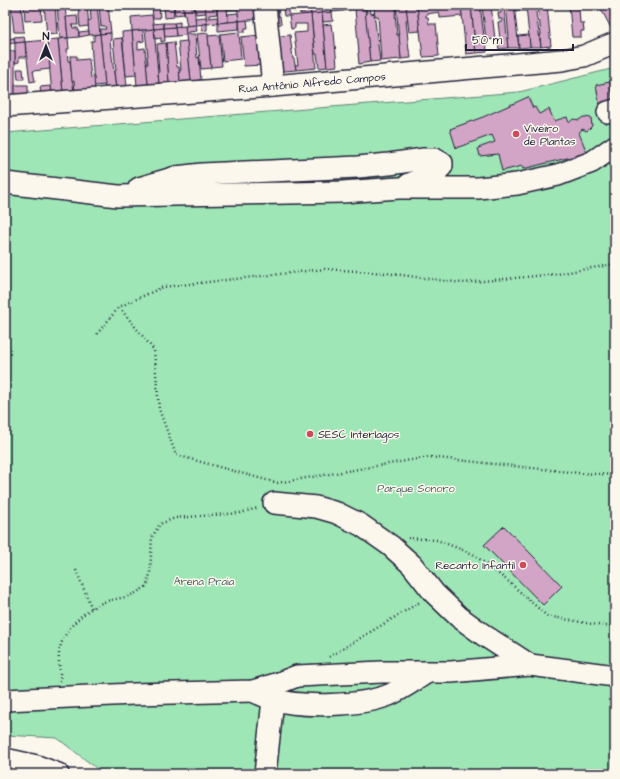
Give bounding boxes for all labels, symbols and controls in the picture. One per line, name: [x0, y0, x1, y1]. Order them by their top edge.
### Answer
north arrow: [26, 26, 66, 66]
scale bar: [466, 26, 573, 52]
text: N: [43, 29, 50, 44]
text: 50 m: [472, 32, 503, 49]
street label: Rua Antônio Alfredo Campos: [238, 68, 387, 96]
place label: Viveiro de Plantas: [524, 121, 576, 149]
marker: Viveiro de Plantas: [511, 129, 521, 139]
place label: SESC Interlagos: [318, 427, 400, 443]
marker: SESC Interlagos: [305, 429, 315, 439]
park label: Parque Sonoro: [377, 481, 456, 496]
place label: Recanto Infantil: [435, 558, 515, 573]
marker: Recanto Infantil: [518, 560, 528, 570]
park label: Arena Praia: [174, 574, 235, 589]

